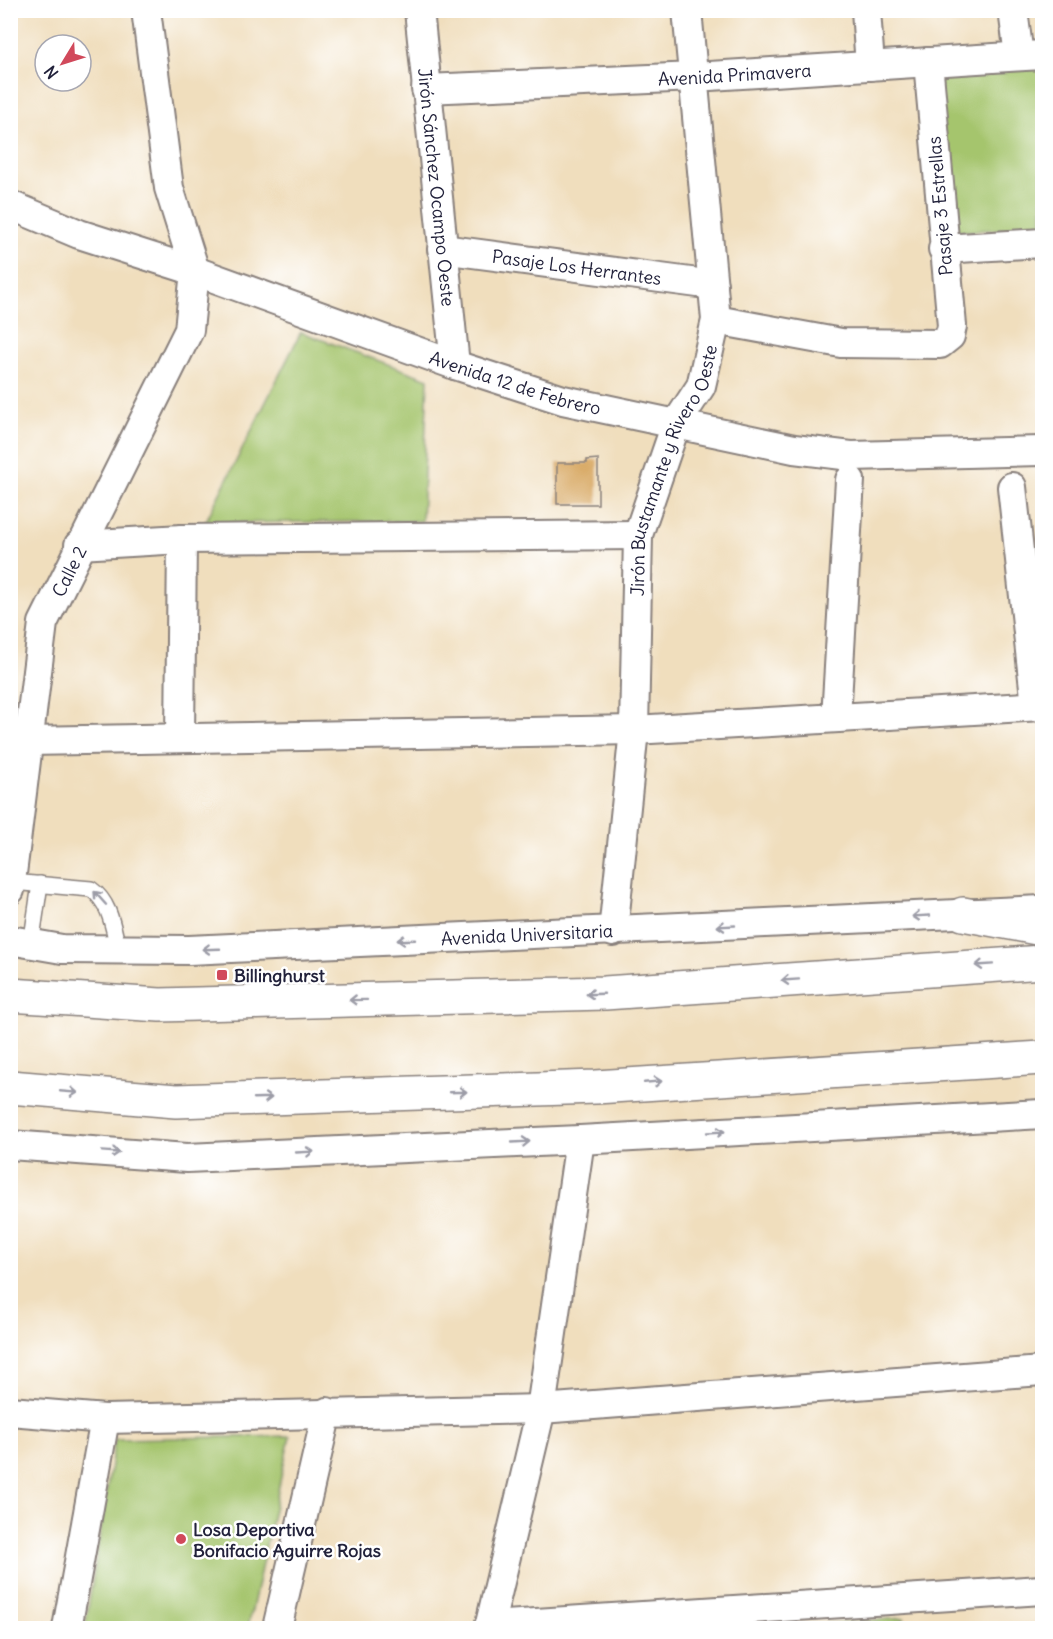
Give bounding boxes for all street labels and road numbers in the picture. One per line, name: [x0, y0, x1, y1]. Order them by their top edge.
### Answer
street label: Avenida Primavera: [657, 58, 812, 90]
street label: Jirón Sánchez Ocampo Oeste: [413, 67, 460, 307]
street label: Pasaje 3 Estrellas: [922, 135, 958, 277]
street label: Pasaje Los Herrantes: [491, 244, 663, 290]
street label: Jirón Bustamante y Rivero Oeste: [625, 342, 722, 596]
street label: Avenida 12 de Febrero: [427, 345, 603, 419]
street label: Calle 2: [47, 542, 91, 600]
street label: Avenida Universitaria: [440, 919, 613, 950]

